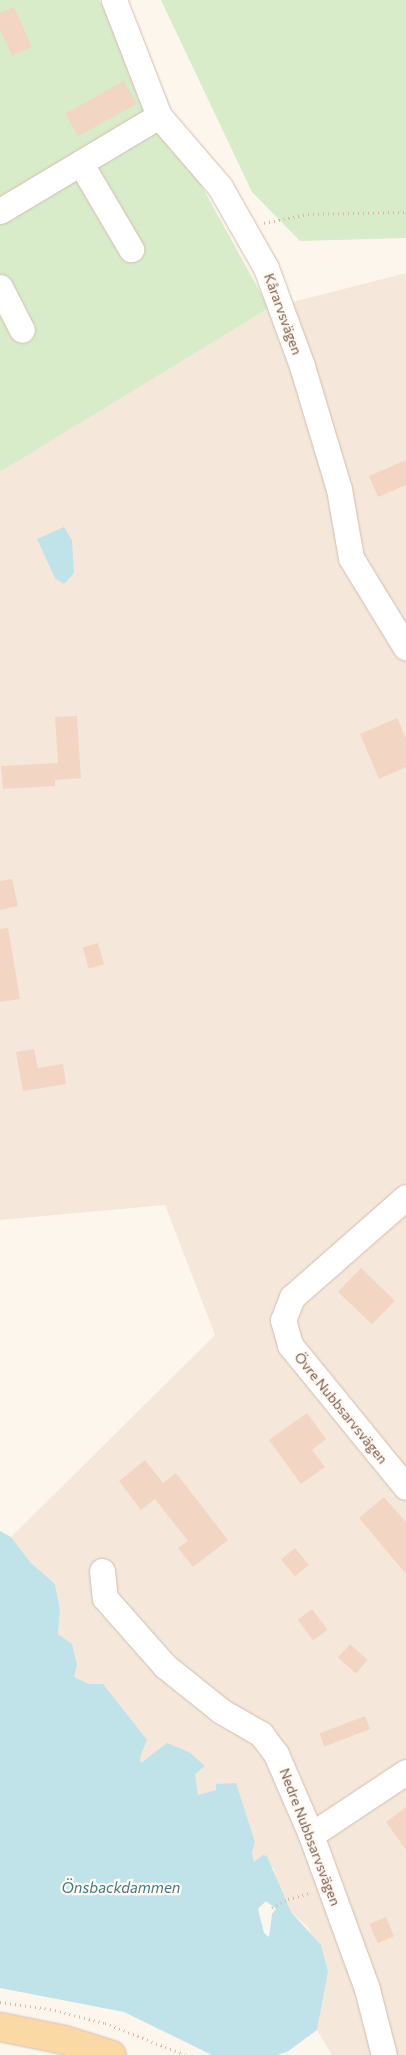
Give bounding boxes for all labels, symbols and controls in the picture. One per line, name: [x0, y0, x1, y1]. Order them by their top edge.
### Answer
street label: Kårarvsvägen: [260, 271, 306, 357]
street label: Övre Nubbsarvsvägen: [291, 1349, 391, 1467]
street label: Nedre Nubbsarvsvägen: [276, 1766, 344, 1908]
water label: Önsbackdammen: [62, 1879, 180, 1897]

